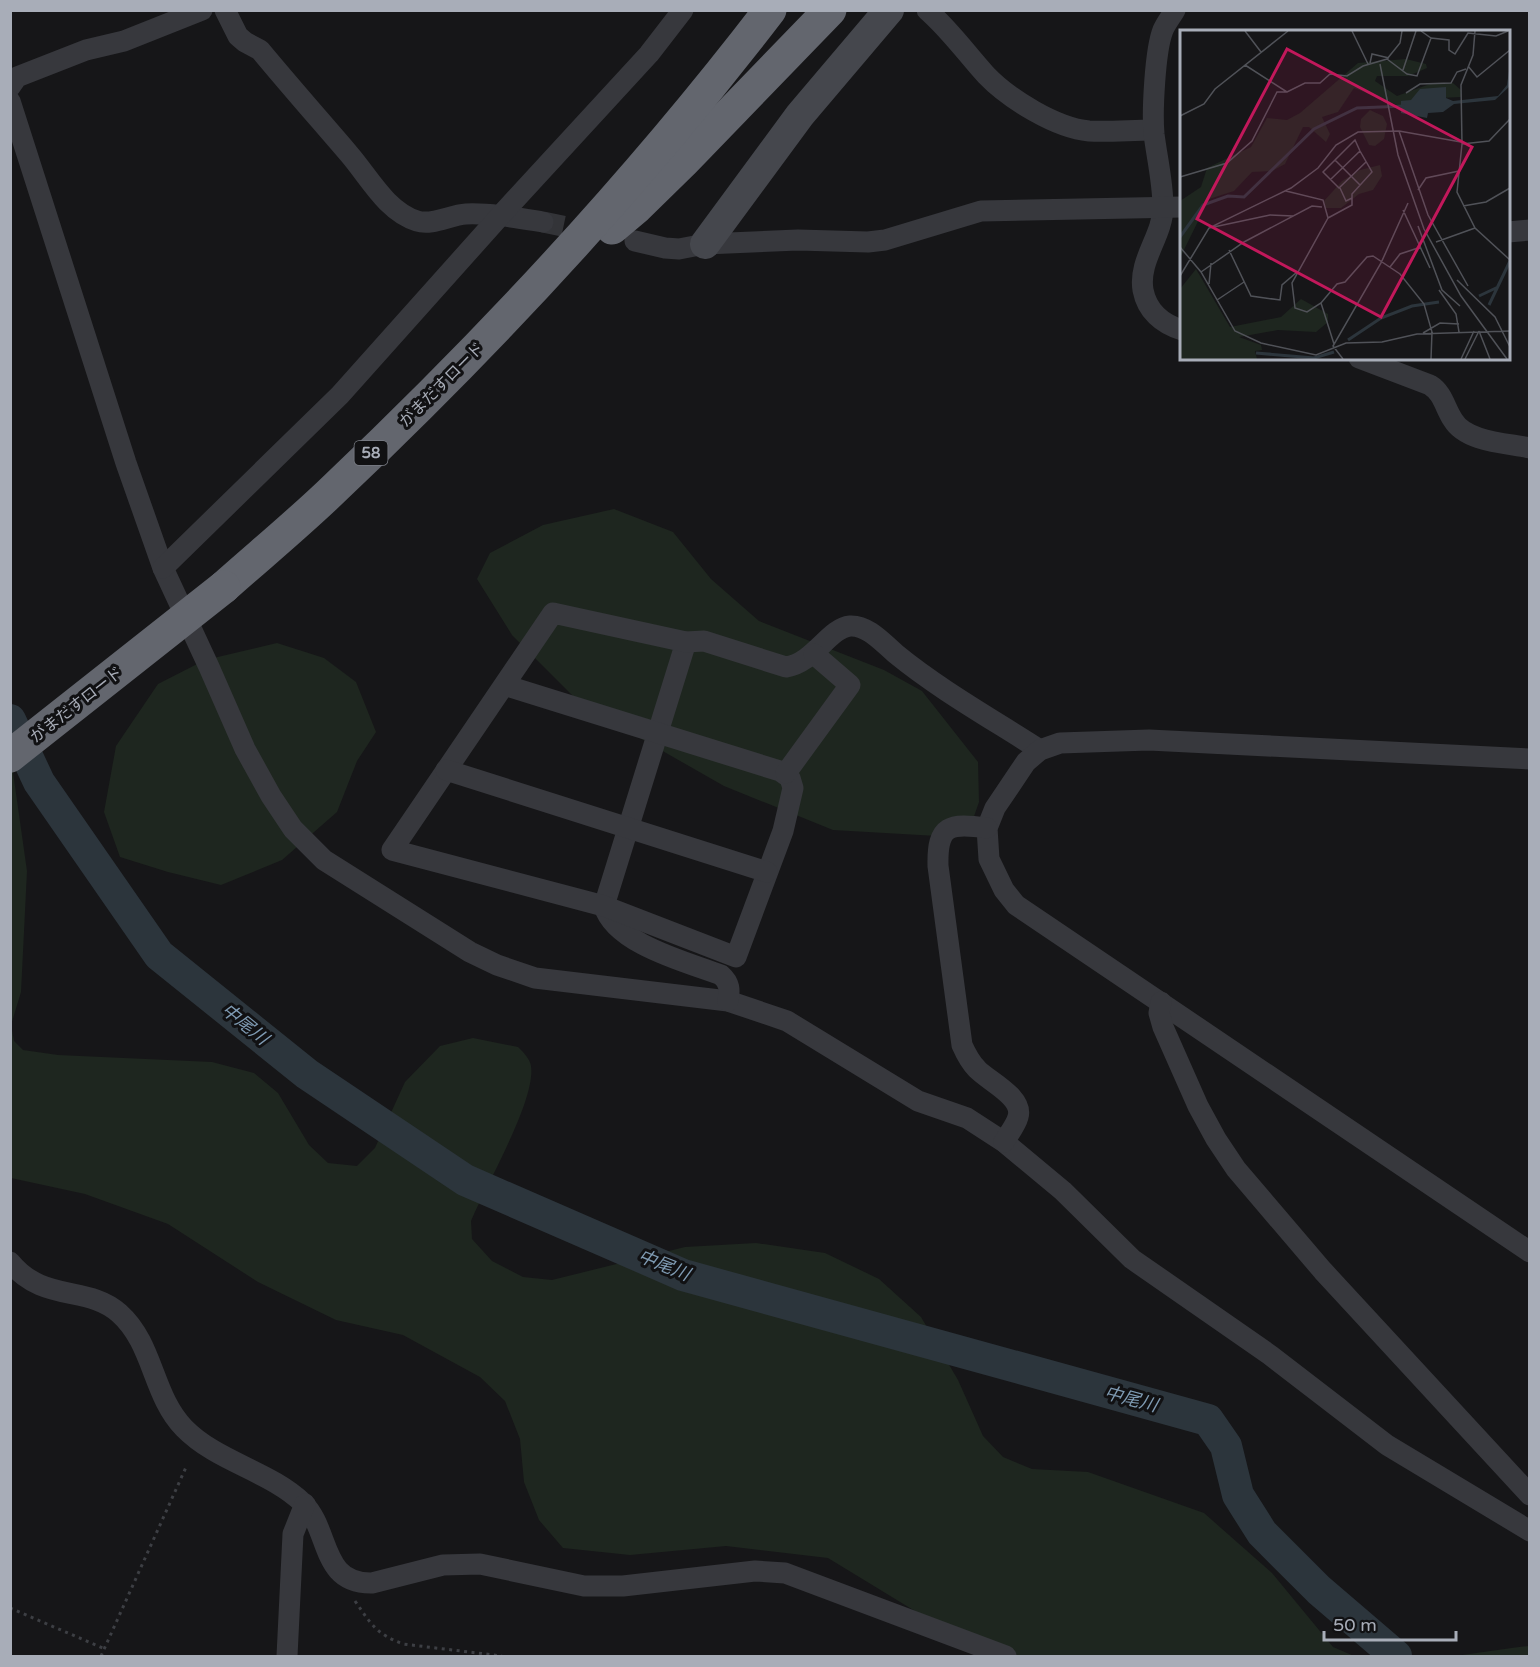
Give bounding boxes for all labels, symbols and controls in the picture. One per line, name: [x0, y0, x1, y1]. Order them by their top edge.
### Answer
inset map: [1180, 30, 1510, 360]
street label: がまだすロード: [395, 338, 488, 431]
road number: 58: [354, 441, 388, 465]
street label: がまだすロード: [26, 662, 127, 747]
water label: 中尾川: [217, 998, 274, 1051]
water label: 中尾川: [635, 1245, 695, 1286]
water label: 中尾川: [1102, 1381, 1162, 1417]
scale bar: [1324, 1604, 1456, 1642]
text: 50 m: [1333, 1614, 1377, 1636]

